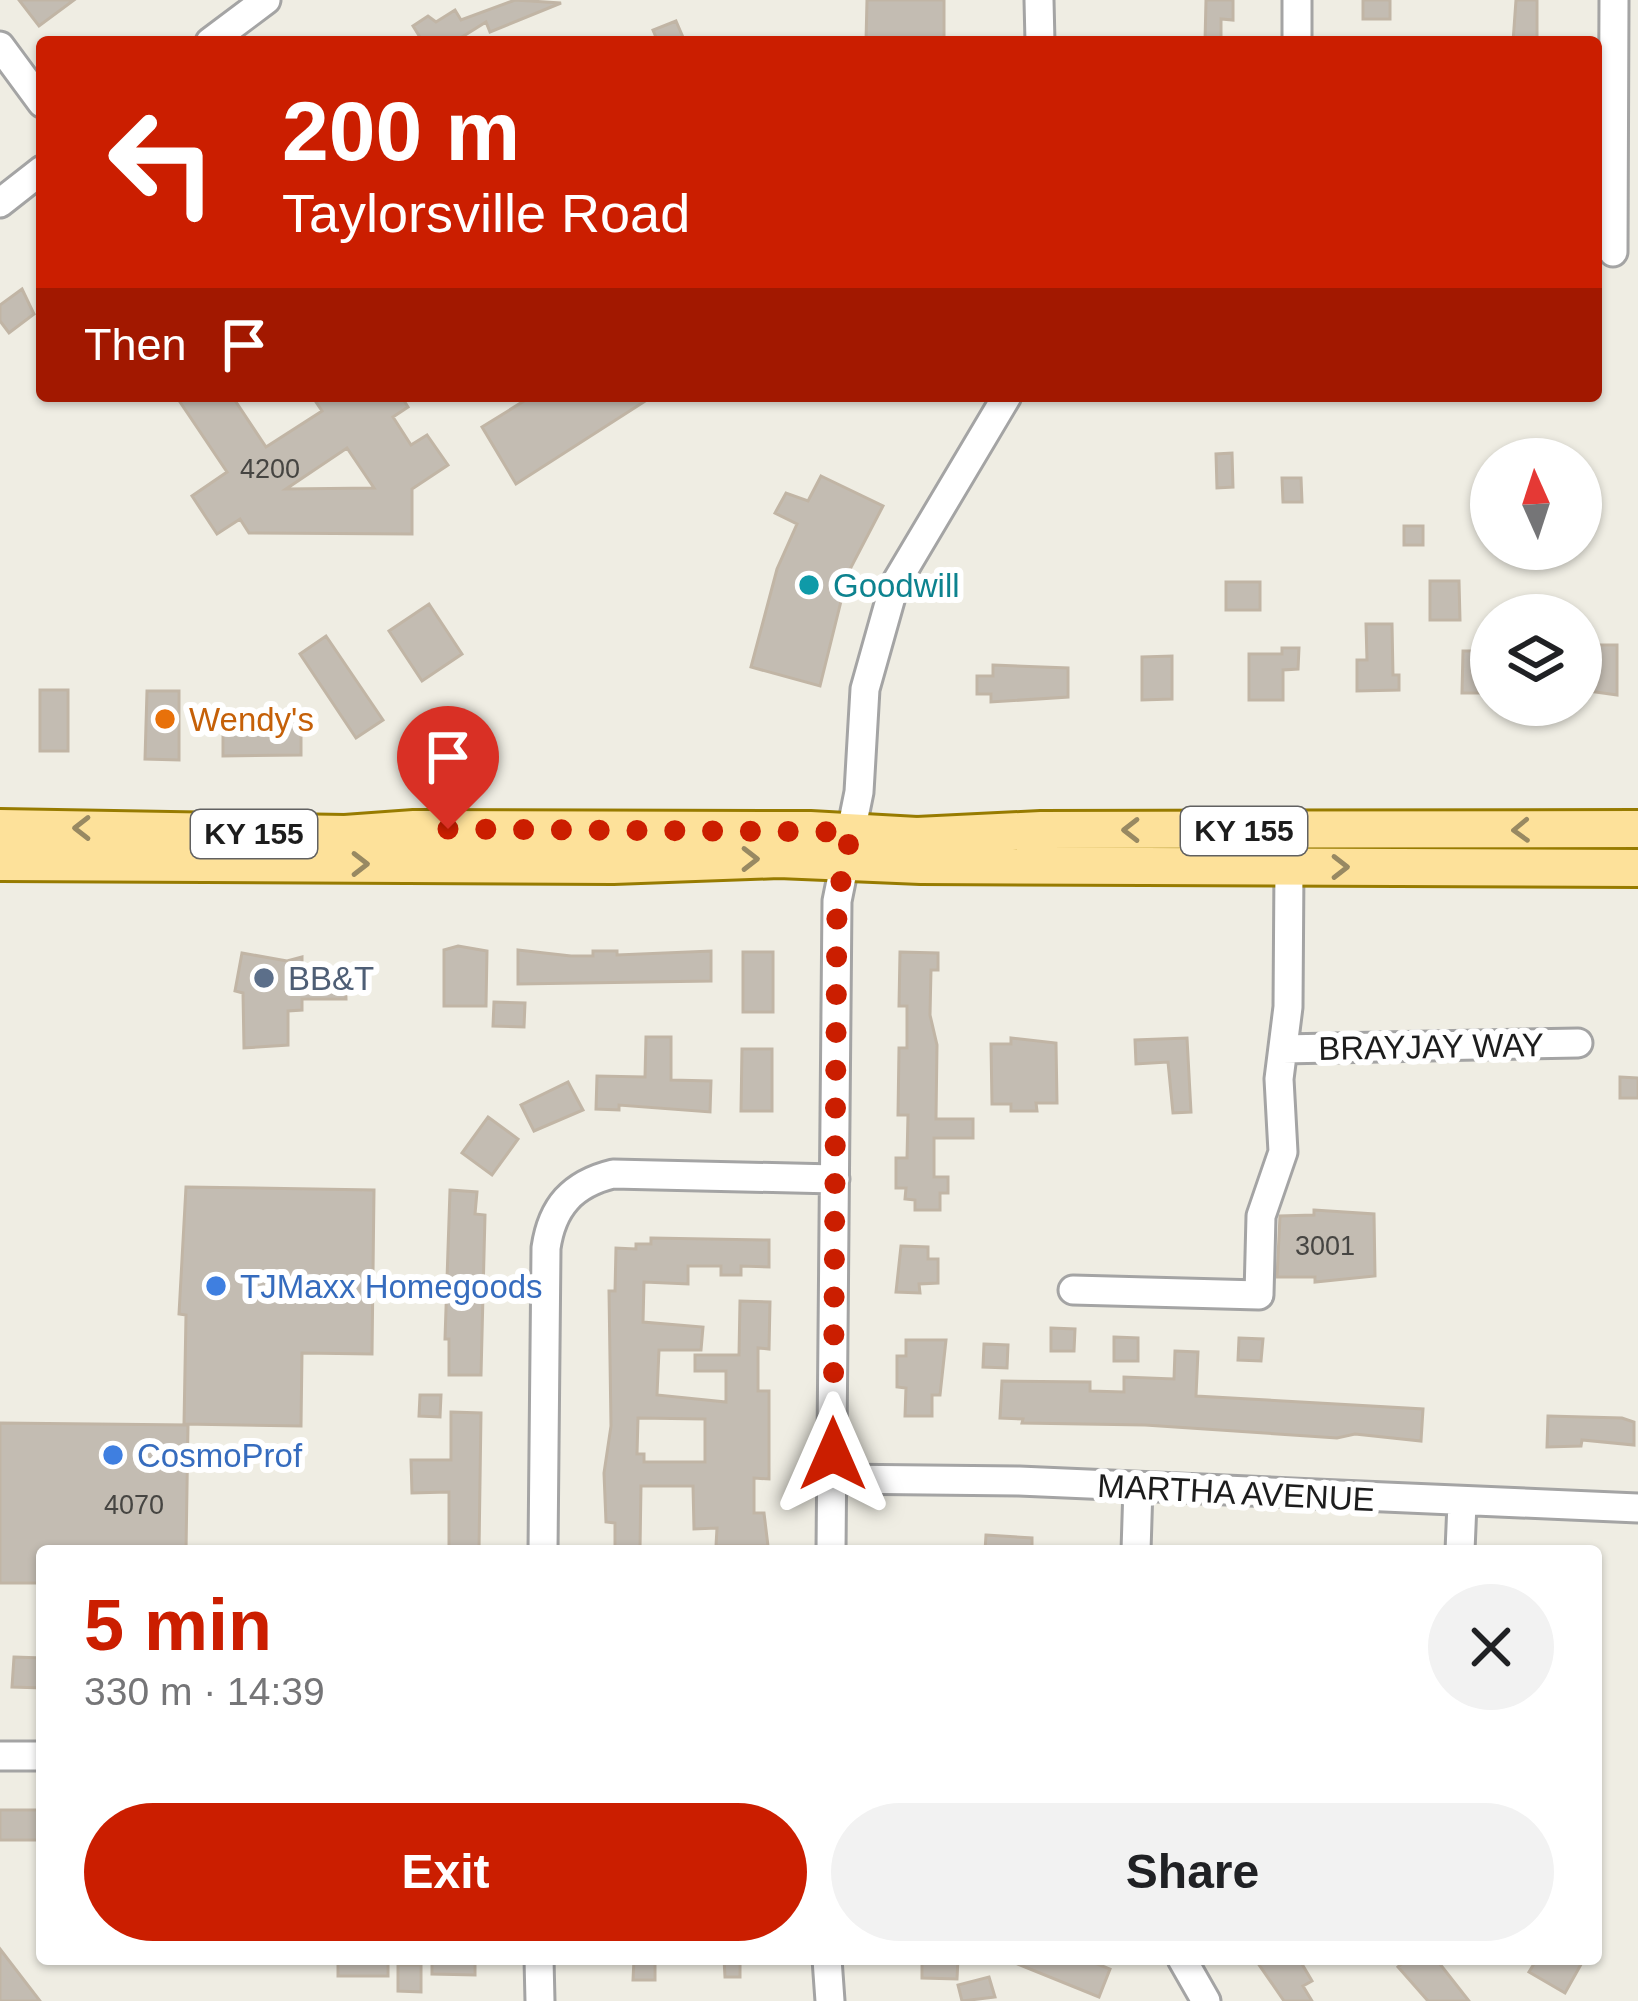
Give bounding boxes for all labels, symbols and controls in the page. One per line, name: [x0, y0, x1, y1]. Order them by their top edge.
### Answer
icon: left: [84, 84, 240, 240]
text: 200 m: [282, 84, 520, 178]
text: Taylorsville Road: [282, 183, 690, 243]
icon: arrive: [211, 312, 277, 378]
text: Then: [84, 319, 187, 370]
north arrow: [1470, 438, 1602, 570]
map controls: [1470, 438, 1602, 726]
house number: 4200: [240, 454, 300, 484]
place label: Goodwill: [833, 567, 960, 604]
marker: Goodwill: [796, 572, 822, 598]
button: layers: [1470, 594, 1602, 726]
place label: Wendy's: [189, 701, 314, 738]
marker: Wendy's: [152, 706, 178, 732]
pin: [397, 706, 499, 829]
icon: arrive: [415, 724, 481, 790]
road number: KY 155: [1181, 807, 1307, 855]
road number: KY 155: [191, 810, 317, 858]
one-way arrow: [72, 815, 90, 841]
one-way arrow: [1121, 817, 1139, 843]
one-way arrow: [1511, 817, 1530, 843]
one-way arrow: [742, 846, 760, 872]
one-way arrow: [351, 850, 370, 876]
one-way arrow: [1332, 854, 1350, 880]
place label: BB&T: [288, 960, 374, 997]
marker: BB&T: [251, 965, 277, 991]
street label: BRAYJAY WAY: [1318, 1026, 1544, 1067]
house number: 3001: [1295, 1231, 1355, 1261]
place label: TJMaxx Homegoods: [240, 1268, 543, 1305]
marker: TJMaxx Homegoods: [203, 1273, 229, 1299]
position arrow: [770, 1391, 896, 1517]
place label: CosmoProf: [137, 1437, 303, 1474]
marker: CosmoProf: [100, 1442, 126, 1468]
street label: MARTHA AVENUE: [1096, 1467, 1376, 1518]
house number: 4070: [104, 1490, 164, 1520]
button: close: [1428, 1584, 1554, 1710]
text: 5 min: [84, 1585, 272, 1665]
text: 330 m · 14:39: [84, 1670, 325, 1713]
button: Exit: [84, 1803, 807, 1941]
button: Share: [831, 1803, 1554, 1941]

